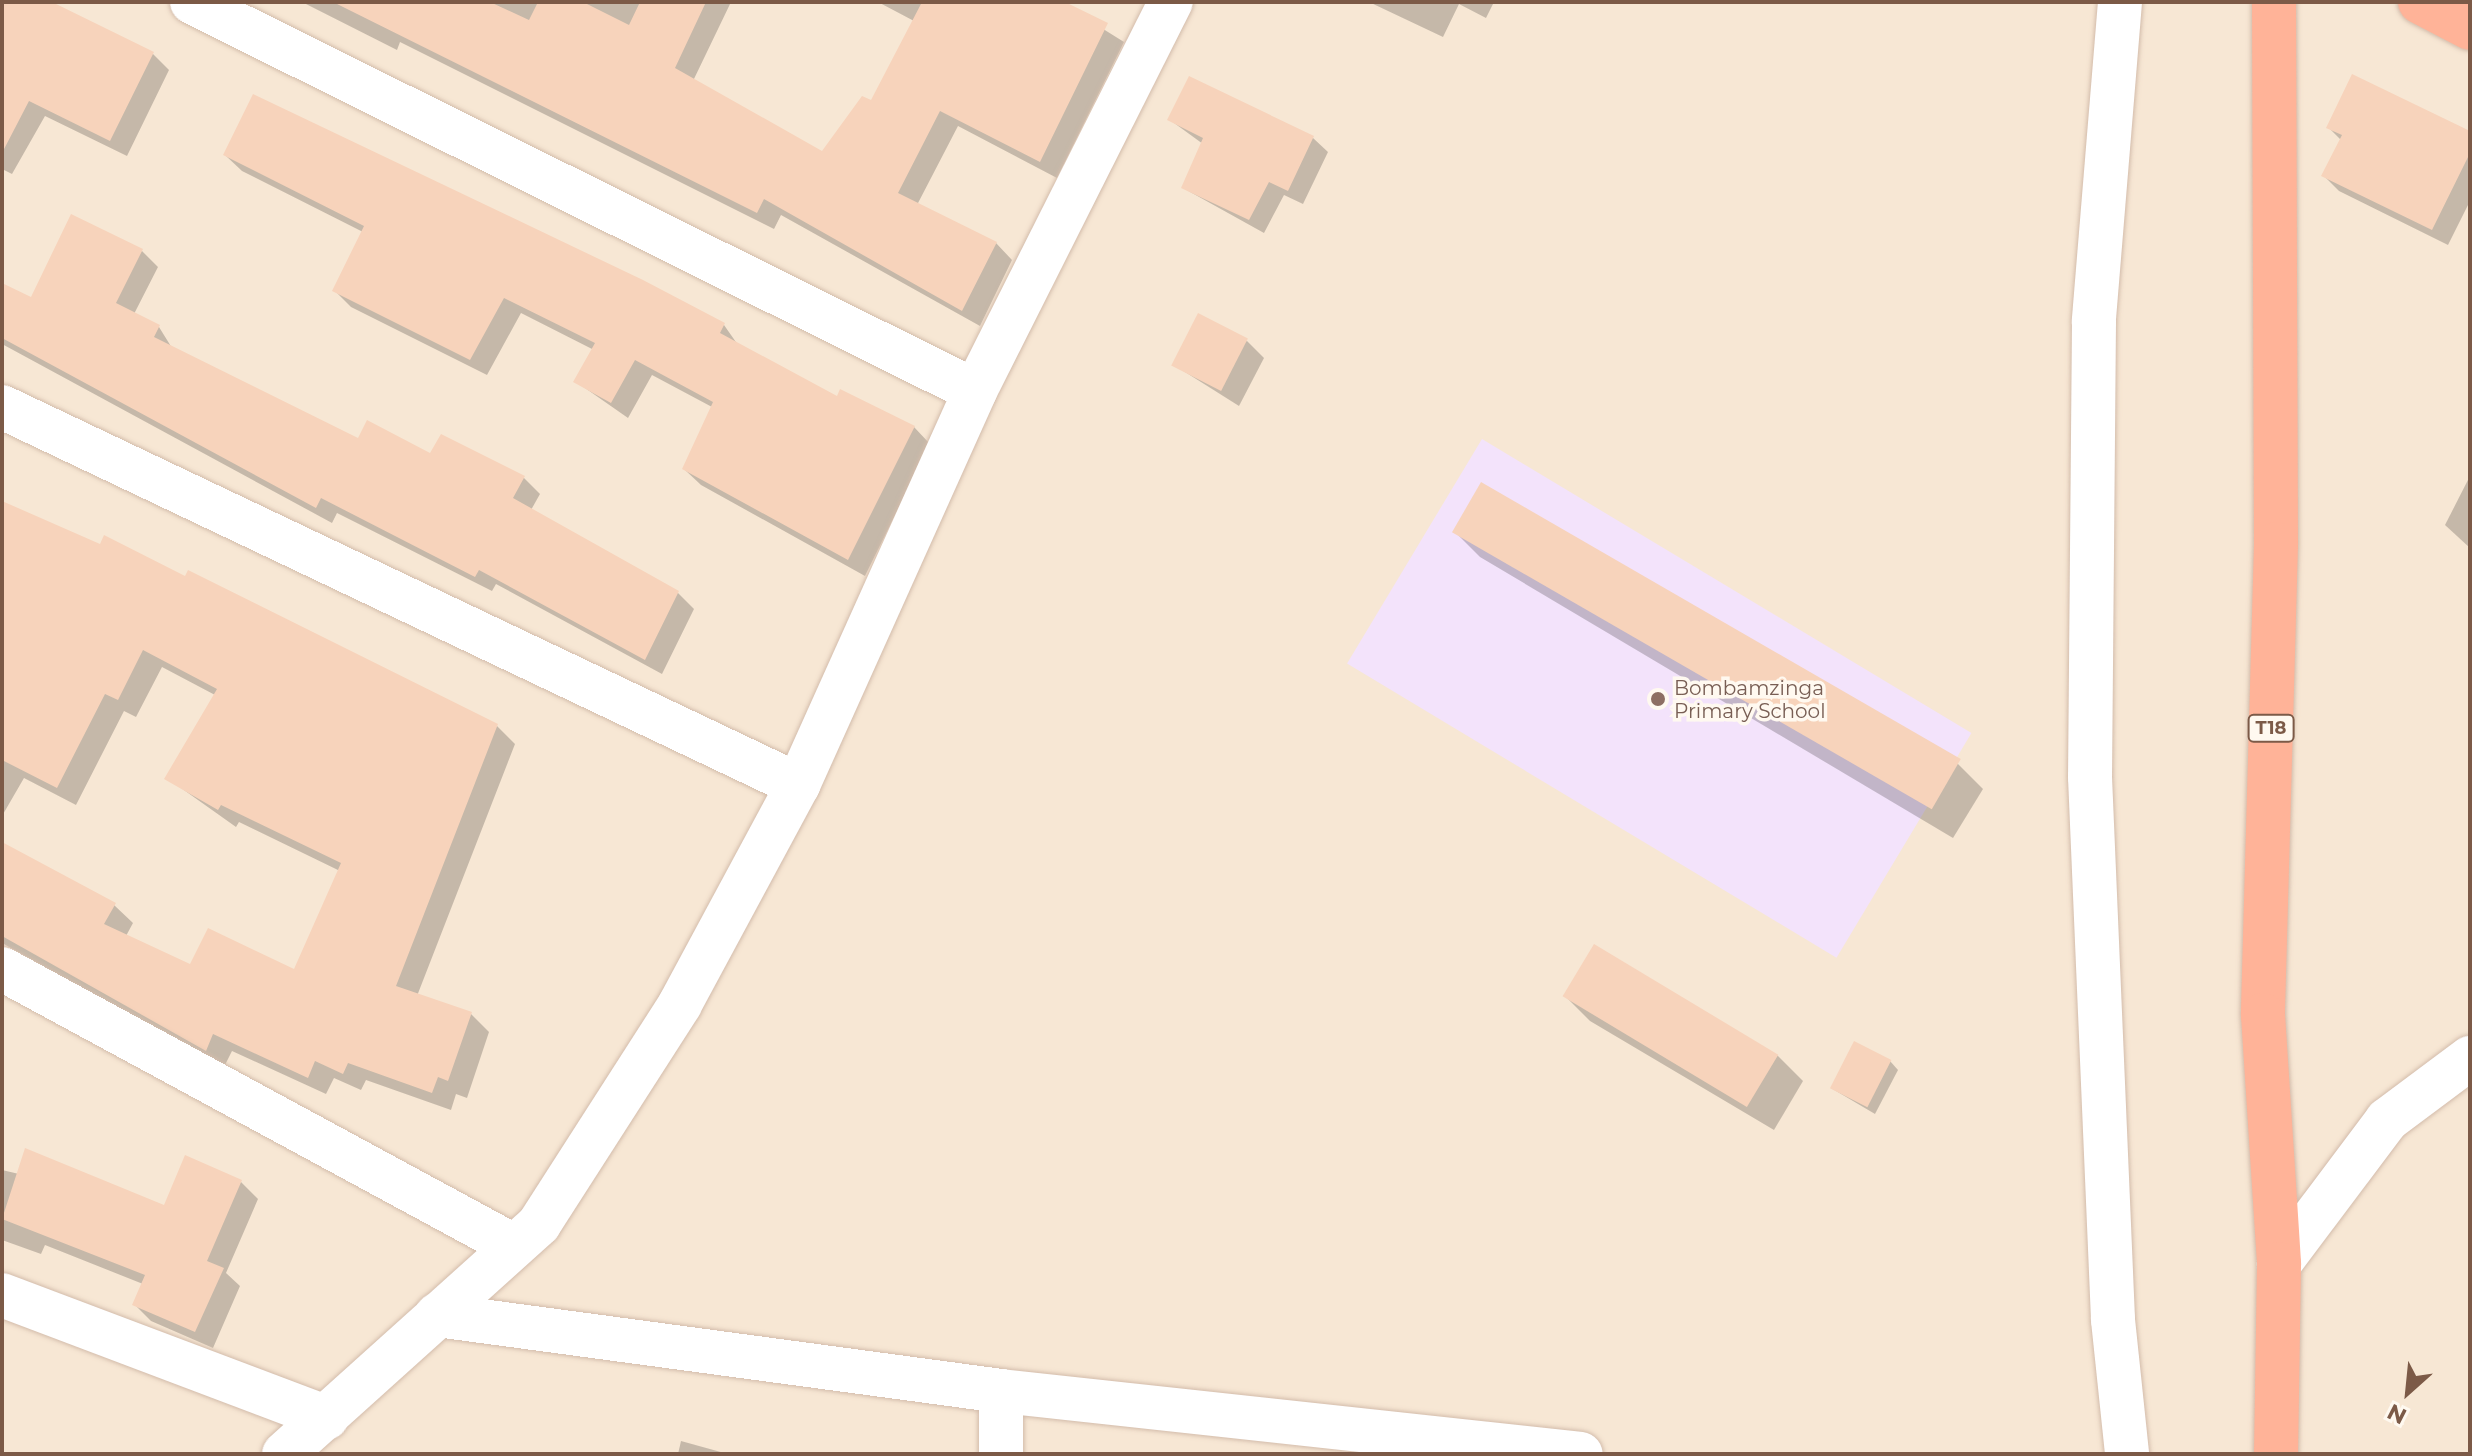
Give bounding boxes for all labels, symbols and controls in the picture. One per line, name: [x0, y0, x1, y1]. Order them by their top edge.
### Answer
place label: Bombamzinga Primary School: [1674, 676, 1826, 723]
marker: Bombamzinga Primary School: [1649, 690, 1667, 708]
road number: T18: [2247, 714, 2295, 742]
north arrow: [2368, 1352, 2448, 1432]
text: N: [2383, 1398, 2411, 1430]

